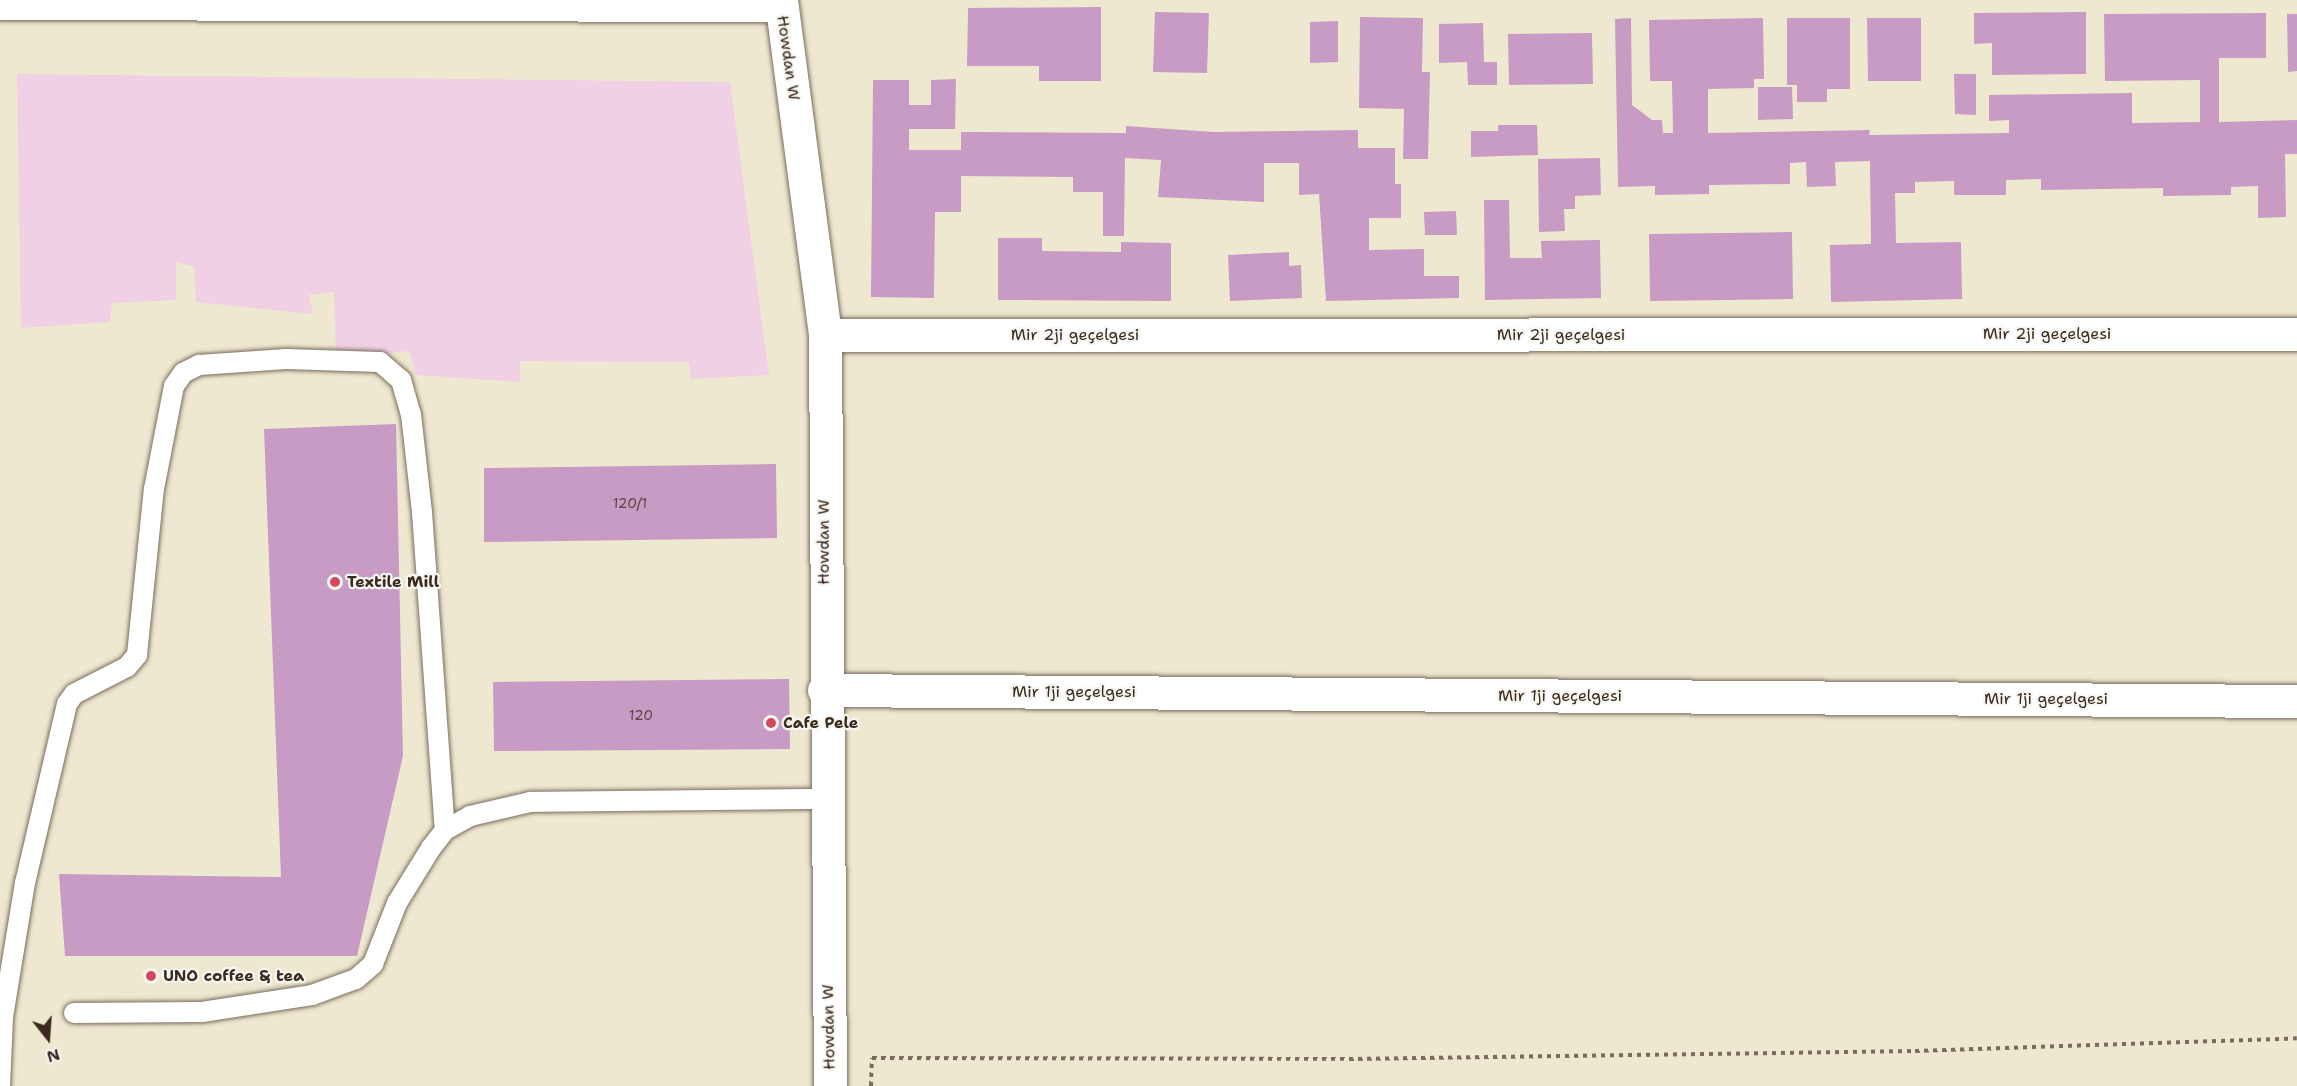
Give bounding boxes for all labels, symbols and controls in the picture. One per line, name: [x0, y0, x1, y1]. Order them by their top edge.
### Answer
street label: Howdan W: [773, 14, 803, 102]
street label: Mir 2ji geçelgesi: [1983, 324, 2111, 344]
street label: Mir 2ji geçelgesi: [1011, 325, 1139, 345]
street label: Mir 2ji geçelgesi: [1497, 325, 1625, 345]
house number: 120/1: [613, 495, 647, 511]
street label: Howdan W: [814, 499, 834, 585]
place label: Textile Mill: [347, 572, 439, 592]
marker: Textile Mill: [328, 575, 342, 589]
street label: Mir 1ji geçelgesi: [1012, 682, 1136, 702]
street label: Mir 1ji geçelgesi: [1498, 686, 1622, 706]
street label: Mir 1ji geçelgesi: [1984, 689, 2108, 709]
house number: 120: [629, 707, 653, 723]
place label: Cafe Pele: [783, 713, 858, 733]
marker: Cafe Pele: [764, 716, 778, 730]
place label: UNO coffee & tea: [163, 966, 304, 986]
marker: UNO coffee & tea: [144, 969, 158, 983]
street label: Howdan W: [819, 984, 839, 1070]
north arrow: [18, 1008, 78, 1068]
text: N: [44, 1044, 63, 1068]

